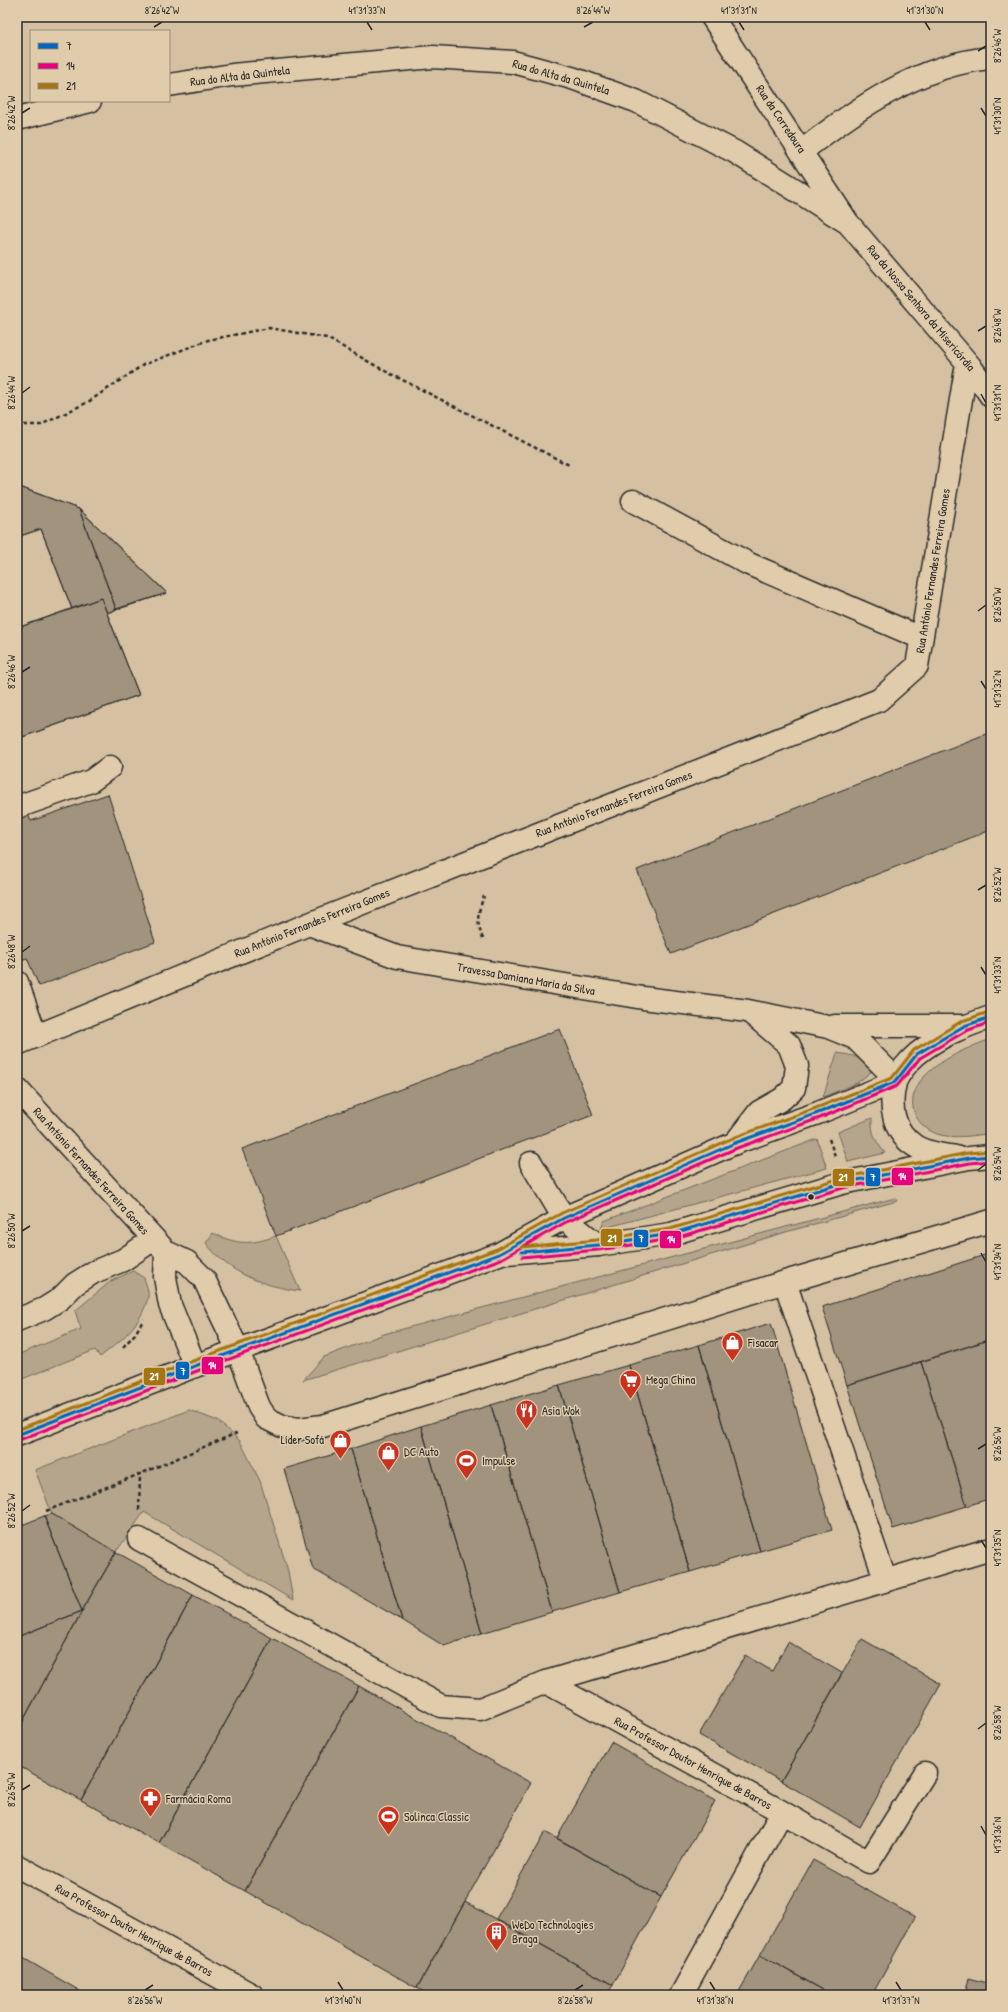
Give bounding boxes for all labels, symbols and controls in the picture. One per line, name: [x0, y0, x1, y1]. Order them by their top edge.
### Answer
text: 8°26'42"W: [145, 4, 180, 17]
text: 41°31'33"N: [349, 4, 385, 17]
text: 8°26'44"W: [576, 4, 611, 17]
text: 41°31'31"N: [721, 4, 757, 17]
text: 41°31'30"N: [907, 4, 943, 17]
text: 8°26'46"W: [991, 28, 1004, 63]
legend: [30, 30, 170, 102]
text: 7: [66, 37, 72, 54]
street label: Rua do Alta da Quintela: [511, 55, 612, 99]
text: 14: [66, 57, 75, 74]
street label: Rua do Alta da Quintela: [189, 61, 291, 90]
text: 21: [66, 77, 76, 94]
street label: Rua da Corredoura: [752, 81, 811, 156]
text: 8°26'42"W: [5, 95, 18, 130]
text: 41°31'30"N: [991, 98, 1004, 134]
street label: Rua da Nossa Senhora da Misericórdia: [863, 241, 980, 375]
text: 8°26'48"W: [991, 308, 1004, 343]
text: 8°26'44"W: [5, 375, 18, 410]
text: 41°31'31"N: [991, 385, 1004, 421]
street label: Rua António Fernandes Ferreira Gomes: [911, 487, 954, 654]
text: 8°26'50"W: [991, 587, 1004, 622]
text: 8°26'46"W: [5, 654, 18, 689]
text: 41°31'32"N: [991, 671, 1004, 707]
street label: Rua António Fernandes Ferreira Gomes: [533, 766, 695, 841]
text: 8°26'52"W: [991, 867, 1004, 903]
street label: Rua António Fernandes Ferreira Gomes: [232, 883, 392, 962]
text: 8°26'48"W: [5, 934, 18, 969]
text: 41°31'33"N: [991, 957, 1004, 993]
street label: Travessa Damiana Maria da Silva: [456, 958, 597, 999]
street label: Rua António Fernandes Ferreira Gomes: [29, 1103, 154, 1238]
text: 8°26'54"W: [991, 1146, 1004, 1181]
line badge: 7: [865, 1167, 881, 1187]
line badge: 14: [891, 1167, 914, 1186]
line badge: 21: [832, 1168, 855, 1187]
text: 14: [898, 1169, 906, 1183]
text: 21: [838, 1170, 848, 1184]
text: 7: [869, 1170, 876, 1184]
unlabelled marker: [806, 1192, 816, 1202]
text: 8°26'50"W: [5, 1213, 18, 1248]
line badge: 21: [600, 1228, 623, 1247]
line badge: 7: [633, 1229, 649, 1248]
line badge: 14: [659, 1230, 682, 1249]
text: 21: [607, 1231, 617, 1245]
text: 7: [637, 1231, 644, 1245]
text: 14: [667, 1232, 675, 1246]
text: 41°31'34"N: [991, 1244, 1004, 1280]
shop icon: Fisacar: [719, 1330, 745, 1363]
place label: Fisacar: [747, 1334, 779, 1351]
line badge: 14: [201, 1356, 224, 1375]
text: 14: [208, 1358, 216, 1372]
line badge: 7: [175, 1361, 190, 1380]
text: 7: [179, 1364, 186, 1378]
line badge: 21: [143, 1367, 166, 1386]
supermarket icon: Mega China: [617, 1367, 643, 1400]
text: 21: [149, 1369, 159, 1383]
place label: Mega China: [646, 1371, 695, 1388]
restaurant icon: Asia Wok: [513, 1398, 539, 1431]
place label: Asia Wok: [542, 1402, 580, 1419]
text: 8°26'56"W: [991, 1426, 1004, 1461]
shop icon: Líder Sofá: [327, 1427, 353, 1460]
place label: Líder Sofá: [281, 1431, 324, 1448]
shop icon: DC Auto: [375, 1439, 401, 1472]
place label: DC Auto: [404, 1443, 439, 1460]
sports icon: Impulse: [453, 1448, 479, 1481]
place label: Impulse: [482, 1452, 516, 1469]
text: 8°26'52"W: [5, 1493, 18, 1529]
text: 41°31'35"N: [991, 1530, 1004, 1566]
text: 8°26'58"W: [991, 1705, 1004, 1740]
street label: Rua Professor Doutor Henrique de Barros: [611, 1712, 775, 1813]
text: 8°26'54"W: [5, 1772, 18, 1807]
pharmacy icon: Farmácia Roma: [137, 1786, 163, 1819]
place label: Farmácia Roma: [165, 1790, 231, 1807]
sports icon: Solinca Classic: [375, 1804, 401, 1837]
place label: Solinca Classic: [404, 1808, 469, 1825]
text: 41°31'36"N: [991, 1817, 1004, 1853]
street label: Rua Professor Doutor Henrique de Barros: [52, 1879, 216, 1980]
place label: WeDo Technologies Braga: [512, 1916, 594, 1947]
building icon: WeDo Technologies Braga: [483, 1919, 509, 1952]
text: 8°26'56"W: [128, 1994, 163, 2007]
text: 41°31'40"N: [325, 1994, 361, 2007]
text: 8°26'58"W: [558, 1994, 593, 2007]
text: 41°31'38"N: [697, 1994, 733, 2007]
text: 41°31'37"N: [882, 1994, 920, 2007]

